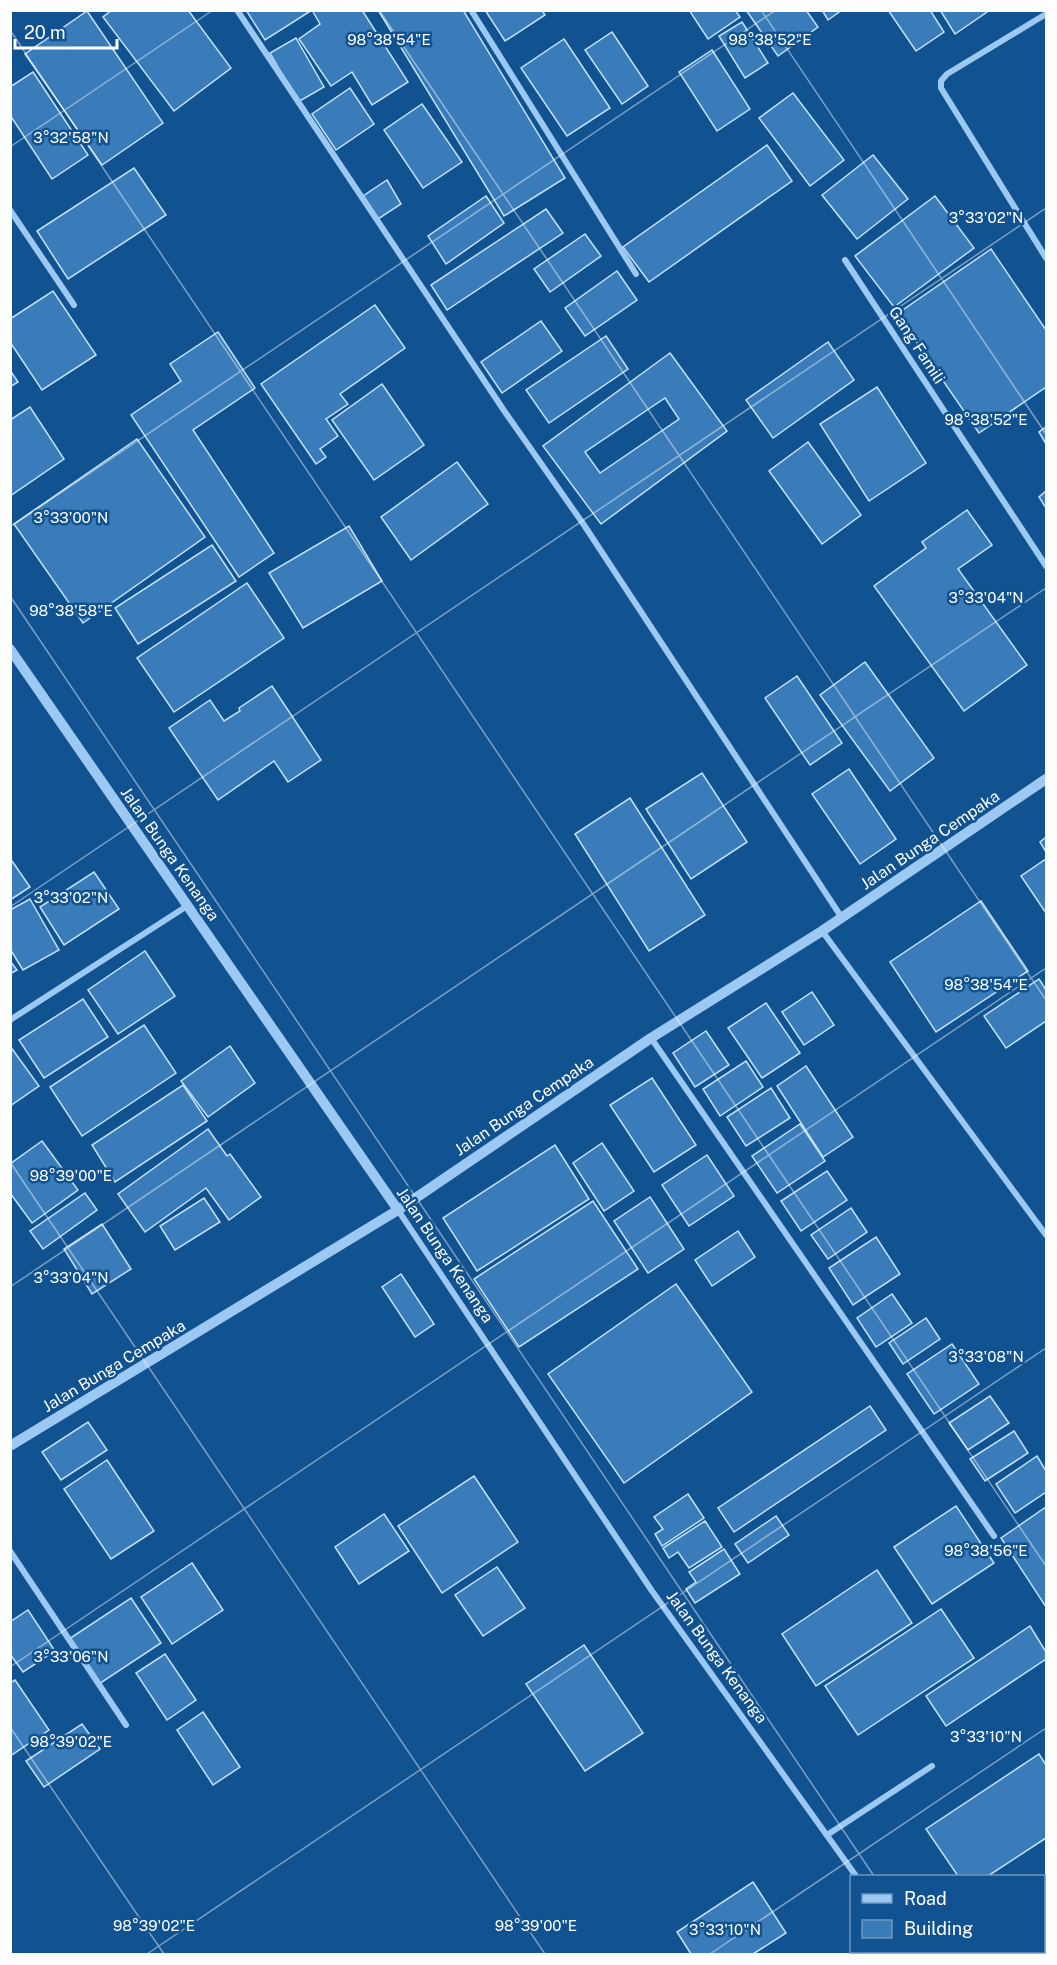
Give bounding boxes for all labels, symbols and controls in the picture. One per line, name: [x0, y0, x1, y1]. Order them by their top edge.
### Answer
scale bar: [15, 12, 117, 50]
text: 20 m: [24, 22, 66, 43]
text: 98°38'54"E: [347, 31, 431, 48]
text: 98°38'52"E: [729, 31, 811, 48]
text: 3°32'58"N: [33, 129, 109, 146]
text: 3°33'02"N: [949, 209, 1023, 226]
street label: Gang Famili: [885, 303, 949, 387]
text: 98°38'52"E: [945, 411, 1027, 428]
text: 3°33'00"N: [34, 509, 108, 526]
text: 3°33'04"N: [948, 589, 1024, 606]
text: 98°38'58"E: [29, 602, 113, 619]
street label: Jalan Bunga Kenanga: [117, 783, 223, 925]
street label: Jalan Bunga Cempaka: [857, 786, 1003, 894]
text: 3°33'02"N: [34, 889, 108, 906]
text: 98°38'54"E: [944, 976, 1028, 993]
street label: Jalan Bunga Cempaka: [451, 1052, 597, 1160]
text: 98°39'00"E: [30, 1167, 112, 1184]
street label: Jalan Bunga Kenanga: [393, 1184, 497, 1326]
text: 3°33'04"N: [33, 1269, 109, 1286]
street label: Jalan Bunga Cempaka: [39, 1316, 189, 1416]
text: 3°33'08"N: [948, 1348, 1024, 1365]
text: 98°38'56"E: [944, 1542, 1028, 1559]
street label: Jalan Bunga Kenanga: [663, 1587, 771, 1727]
text: 3°33'06"N: [33, 1648, 109, 1665]
text: 3°33'10"N: [950, 1728, 1022, 1745]
text: 98°39'02"E: [30, 1733, 112, 1750]
legend: [850, 1875, 1045, 1953]
text: Road: [904, 1888, 947, 1909]
text: 98°39'02"E: [113, 1917, 195, 1934]
text: 98°39'00"E: [495, 1917, 577, 1934]
text: Building: [904, 1918, 973, 1939]
text: 3°33'10"N: [689, 1921, 761, 1938]

